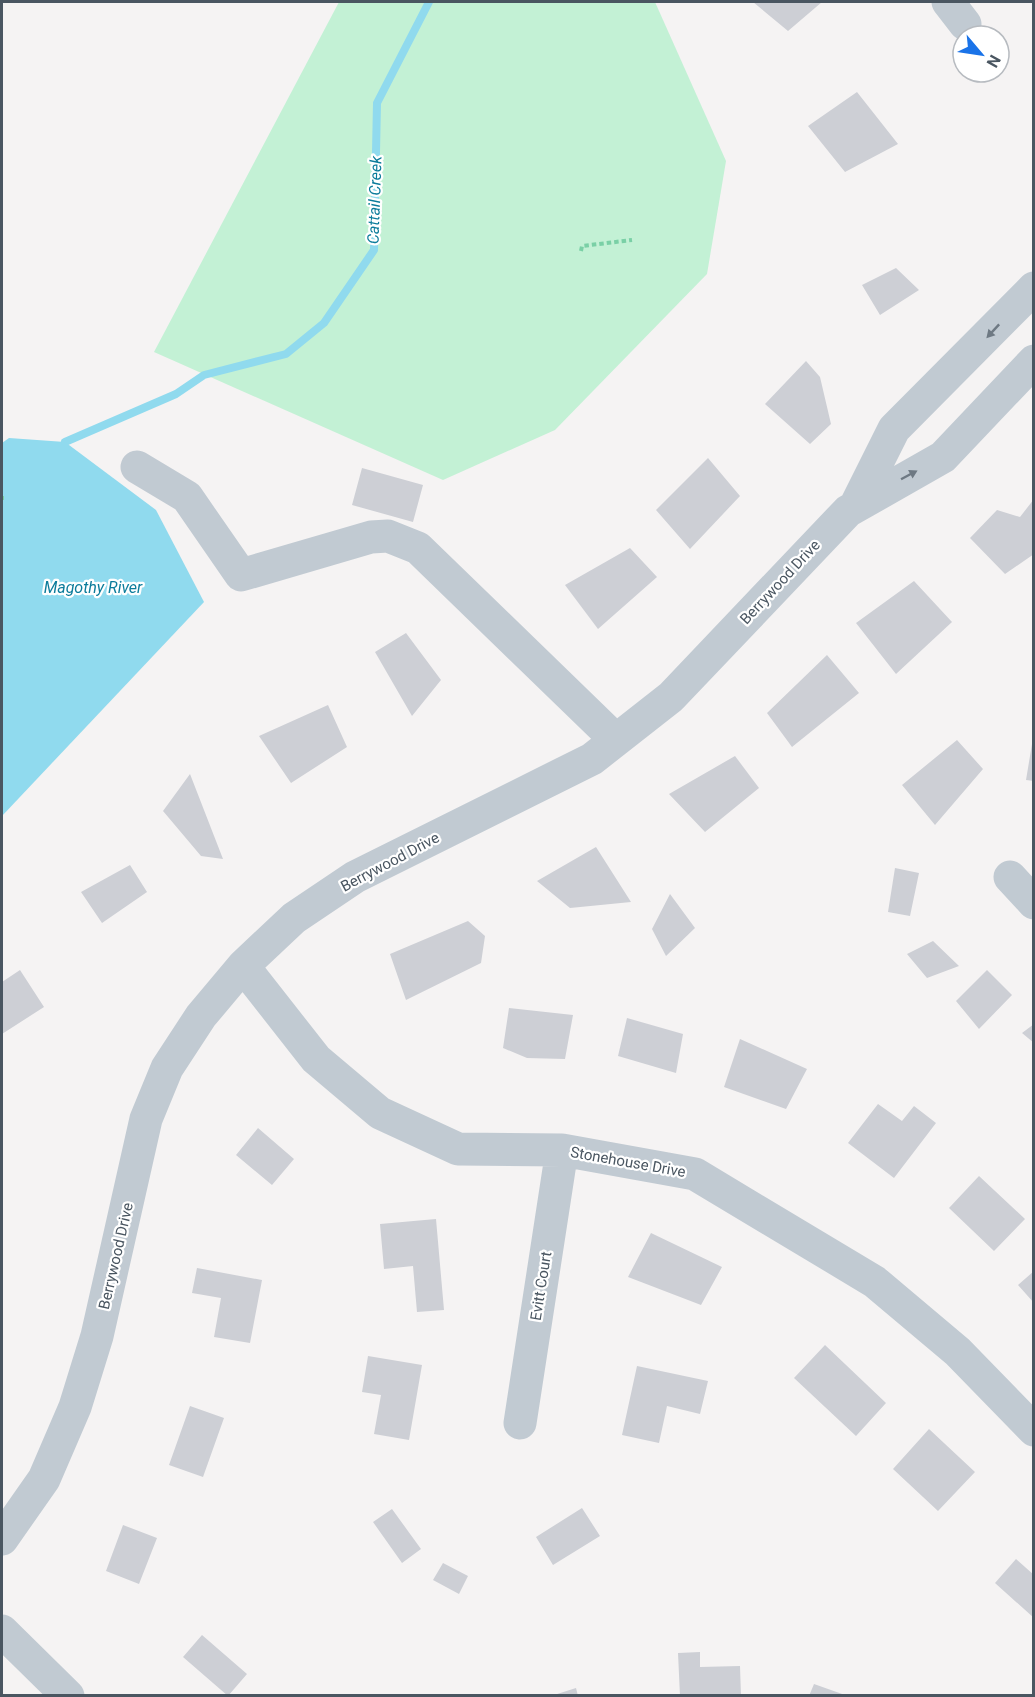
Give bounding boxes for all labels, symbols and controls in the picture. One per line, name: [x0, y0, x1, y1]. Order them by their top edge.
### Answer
north arrow: [951, 24, 1011, 84]
text: N: [983, 51, 1005, 71]
water label: Cattail Creek: [363, 155, 386, 244]
one-way arrow: [986, 323, 1000, 338]
one-way arrow: [901, 470, 918, 480]
street label: Berrywood Drive: [736, 536, 824, 628]
water label: Magothy River: [44, 578, 143, 597]
street label: Berrywood Drive: [338, 828, 442, 896]
street label: Stonehouse Drive: [569, 1143, 687, 1181]
street label: Berrywood Drive: [95, 1201, 137, 1311]
street label: Evitt Court: [527, 1250, 555, 1322]

